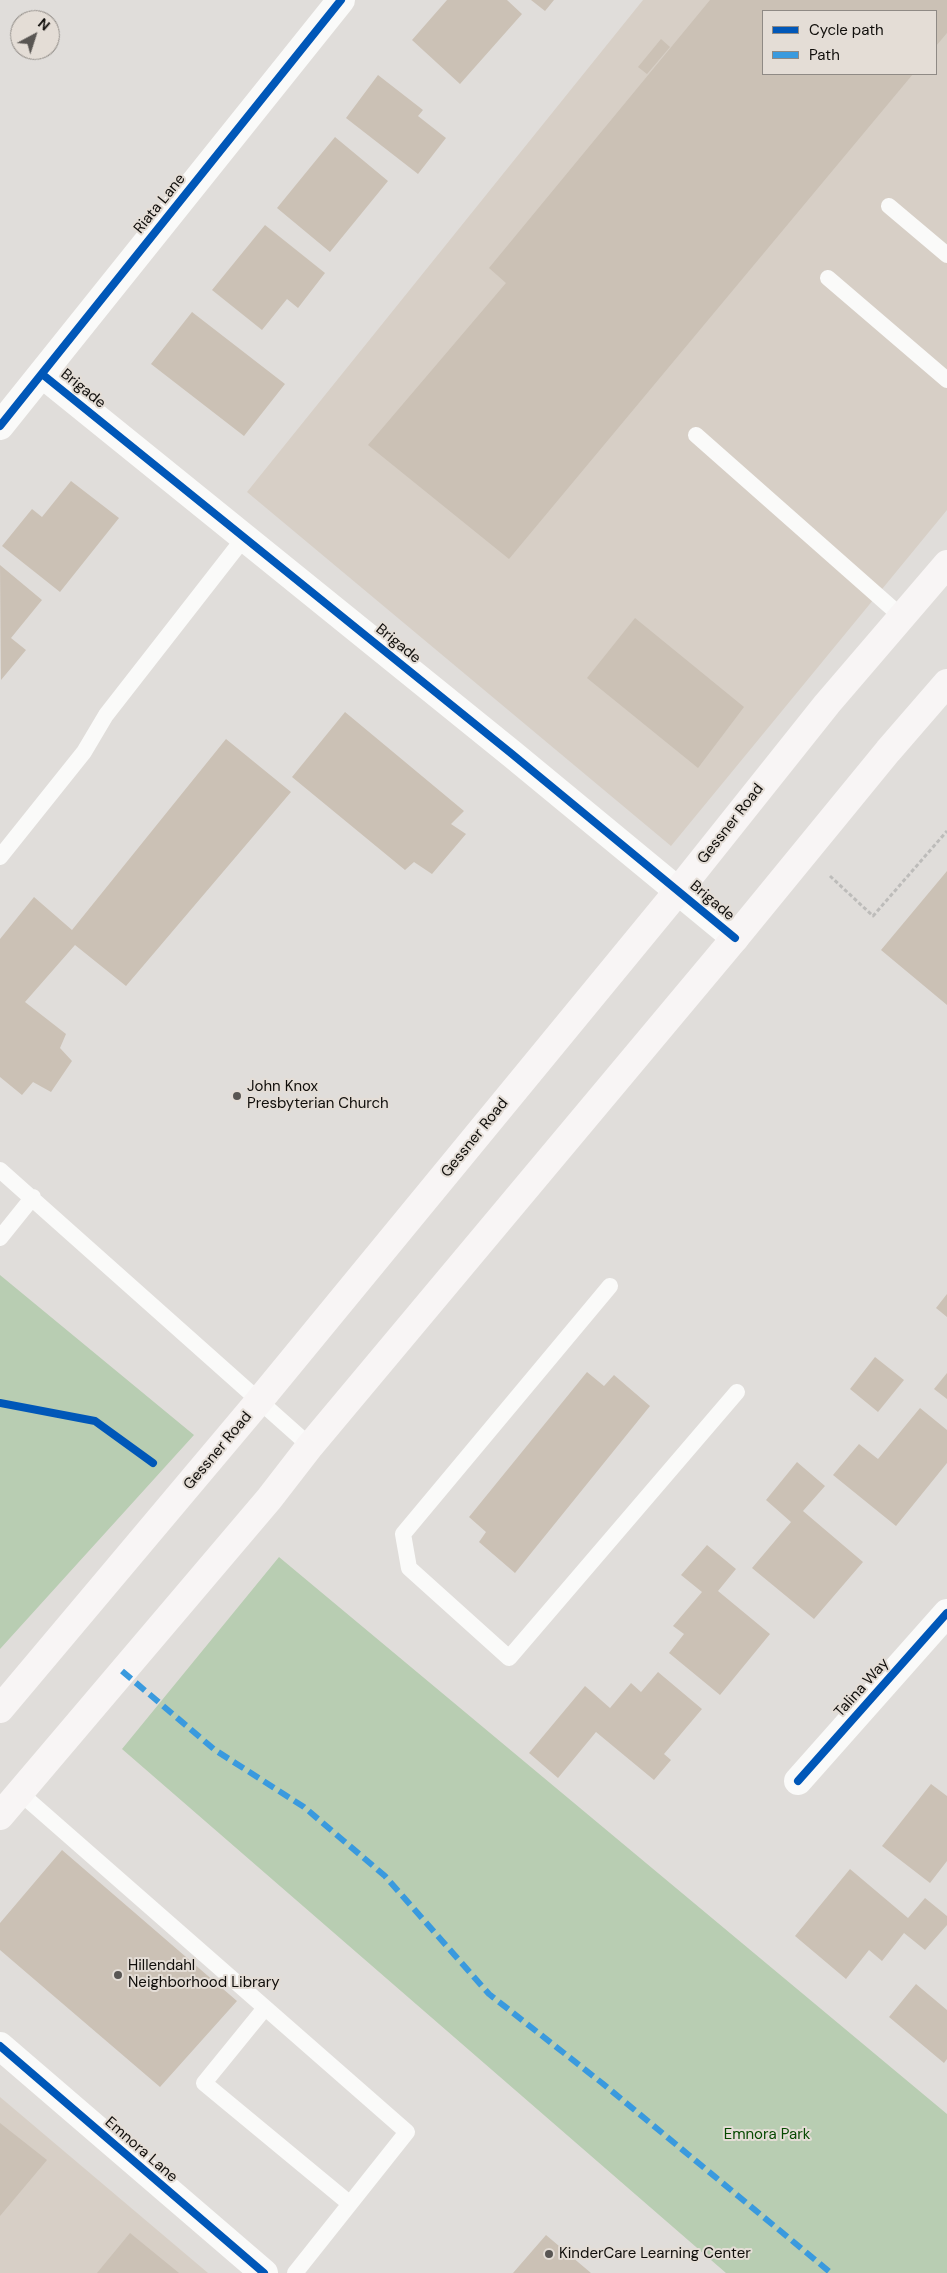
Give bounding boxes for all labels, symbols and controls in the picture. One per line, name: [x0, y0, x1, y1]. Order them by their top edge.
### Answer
north arrow: [10, 10, 60, 60]
legend: [762, 10, 937, 75]
text: N: [34, 14, 54, 34]
text: Cycle path: [809, 20, 884, 40]
text: Path: [809, 45, 840, 65]
street label: Riata Lane: [130, 170, 190, 238]
street label: Brigade: [57, 365, 109, 413]
street label: Brigade: [372, 620, 424, 668]
street label: Gessner Road: [694, 780, 768, 868]
street label: Brigade: [686, 877, 738, 925]
place label: John Knox Presbyterian Church: [247, 1078, 389, 1113]
marker: John Knox Presbyterian Church: [231, 1090, 243, 1102]
street label: Gessner Road: [438, 1095, 512, 1181]
street label: Gessner Road: [180, 1408, 256, 1494]
street label: Talina Way: [831, 1655, 893, 1721]
place label: Hillendahl Neighborhood Library: [128, 1957, 280, 1992]
marker: Hillendahl Neighborhood Library: [112, 1969, 124, 1981]
street label: Emnora Lane: [101, 2114, 181, 2186]
park label: Emnora Park: [724, 2126, 810, 2144]
place label: KinderCare Learning Center: [559, 2245, 751, 2263]
marker: KinderCare Learning Center: [543, 2248, 555, 2260]

